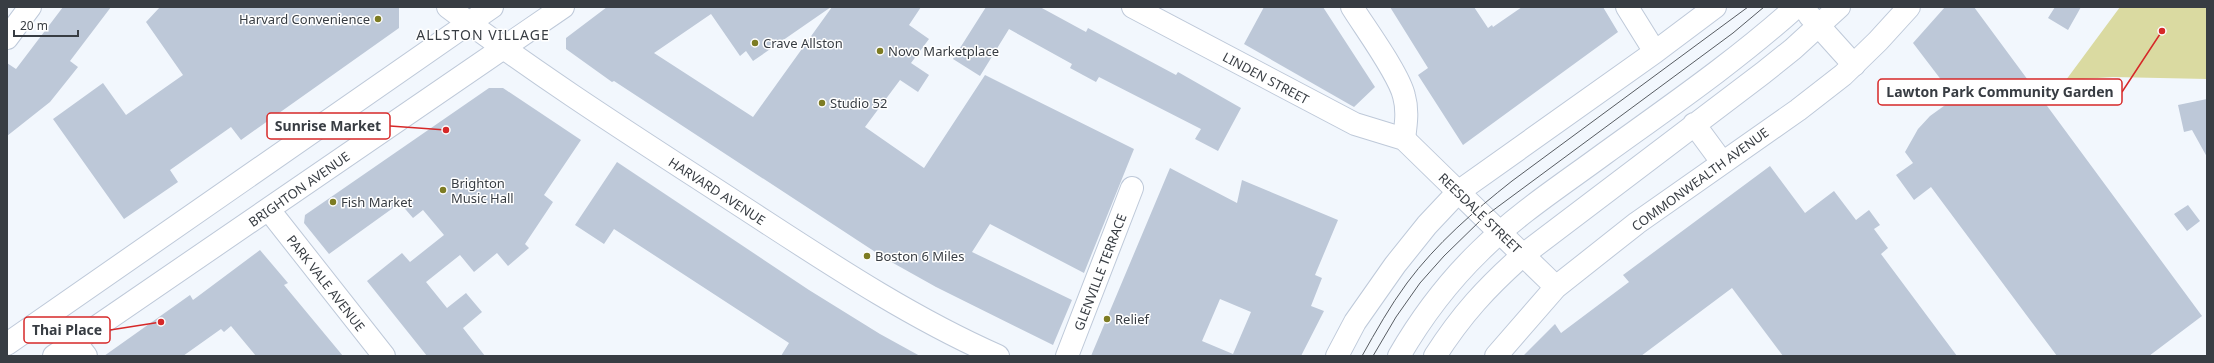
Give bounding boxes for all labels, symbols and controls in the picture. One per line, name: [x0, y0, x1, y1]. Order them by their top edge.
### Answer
place label: Harvard Convenience: [239, 10, 370, 28]
scale bar: [14, 12, 78, 38]
marker: Harvard Convenience: [373, 14, 383, 24]
text: 20 m: [20, 17, 48, 34]
district label: ALLSTON VILLAGE: [416, 25, 550, 44]
place label: Crave Allston: [763, 34, 843, 52]
marker: Crave Allston: [750, 38, 760, 48]
place label: Novo Marketplace: [888, 42, 999, 60]
marker: Novo Marketplace: [875, 46, 885, 56]
street label: LINDEN STREET: [1220, 48, 1313, 109]
callout: Lawton Park Community Garden: [1878, 79, 2122, 105]
text: Lawton Park Community Garden: [1886, 82, 2114, 101]
place label: Studio 52: [830, 94, 887, 112]
marker: Studio 52: [817, 98, 827, 108]
callout: Sunrise Market: [267, 113, 390, 139]
text: Sunrise Market: [275, 116, 381, 135]
street label: COMMONWEALTH AVENUE: [1628, 123, 1772, 235]
street label: BRIGHTON AVENUE: [245, 147, 353, 231]
street label: HARVARD AVENUE: [665, 153, 769, 229]
street label: REESDALE STREET: [1435, 169, 1526, 258]
place label: Brighton Music Hall: [451, 174, 514, 207]
marker: Brighton Music Hall: [438, 185, 448, 195]
place label: Fish Market: [341, 193, 412, 211]
marker: Fish Market: [328, 197, 338, 207]
street label: GLENVILLE TERRACE: [1069, 211, 1131, 333]
street label: PARK VALE AVENUE: [283, 231, 369, 335]
place label: Boston 6 Miles: [875, 247, 964, 265]
marker: Boston 6 Miles: [862, 251, 872, 261]
place label: Relief: [1115, 310, 1150, 328]
marker: Relief: [1102, 314, 1112, 324]
callout: Thai Place: [24, 317, 110, 343]
text: Thai Place: [32, 320, 102, 339]

